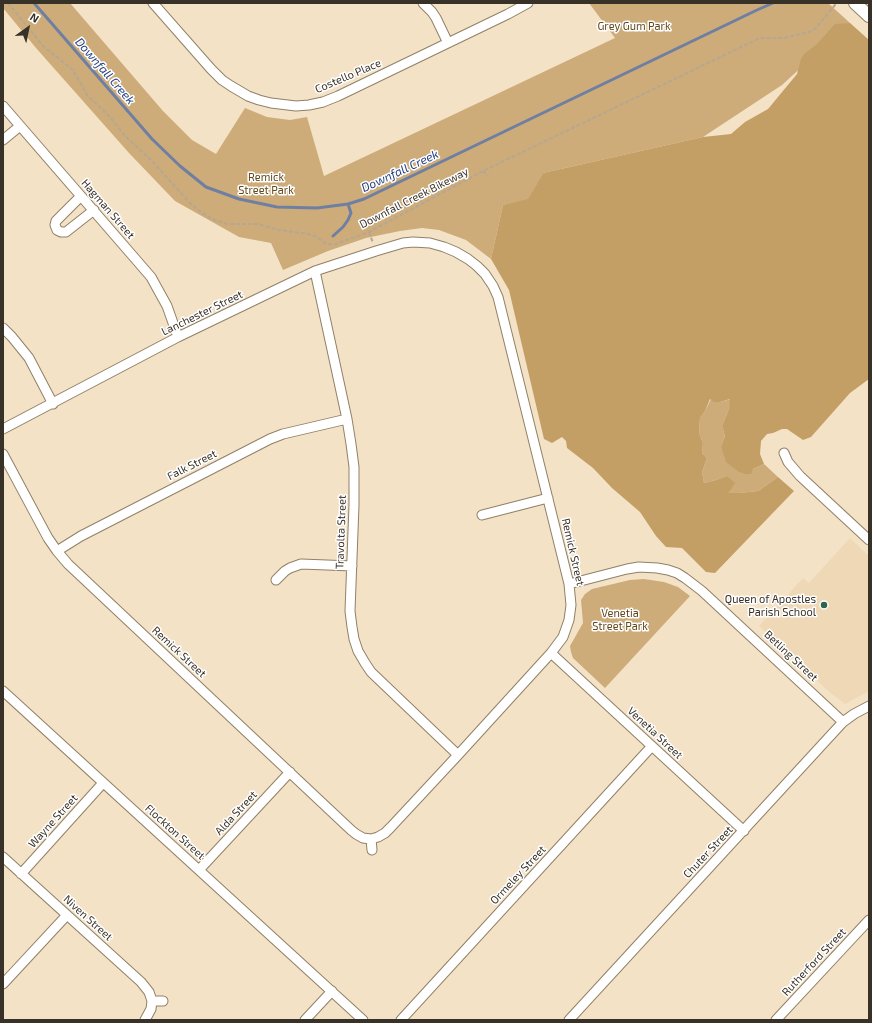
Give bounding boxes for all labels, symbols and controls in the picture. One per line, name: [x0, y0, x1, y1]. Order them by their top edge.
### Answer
north arrow: [8, 8, 48, 48]
text: N: [28, 10, 42, 25]
park label: Grey Gum Park: [597, 19, 671, 33]
water label: Downfall Creek: [72, 35, 138, 107]
street label: Costello Place: [313, 56, 383, 96]
water label: Downfall Creek: [359, 147, 441, 195]
street label: Downfall Creek Bikeway: [357, 165, 471, 231]
park label: Remick Street Park: [238, 170, 294, 196]
street label: Hagman Street: [79, 177, 137, 241]
street label: Lanchester Street: [159, 288, 245, 338]
street label: Falk Street: [165, 447, 219, 483]
street label: Travolta Street: [333, 495, 349, 569]
street label: Remick Street: [559, 517, 587, 587]
place label: Queen of Apostles Parish School: [725, 592, 816, 618]
marker: Queen of Apostles Parish School: [819, 600, 829, 610]
park label: Venetia Street Park: [592, 606, 648, 632]
street label: Remick Street: [149, 624, 209, 680]
street label: Betling Street: [761, 628, 821, 684]
street label: Venetia Street: [625, 704, 685, 762]
street label: Alda Street: [212, 788, 260, 838]
street label: Wayne Street: [26, 792, 80, 850]
street label: Flockton Street: [142, 802, 208, 862]
street label: Chuter Street: [681, 823, 735, 881]
street label: Ormeley Street: [488, 843, 548, 907]
street label: Niven Street: [61, 892, 115, 944]
street label: Rutherford Street: [779, 925, 849, 999]

